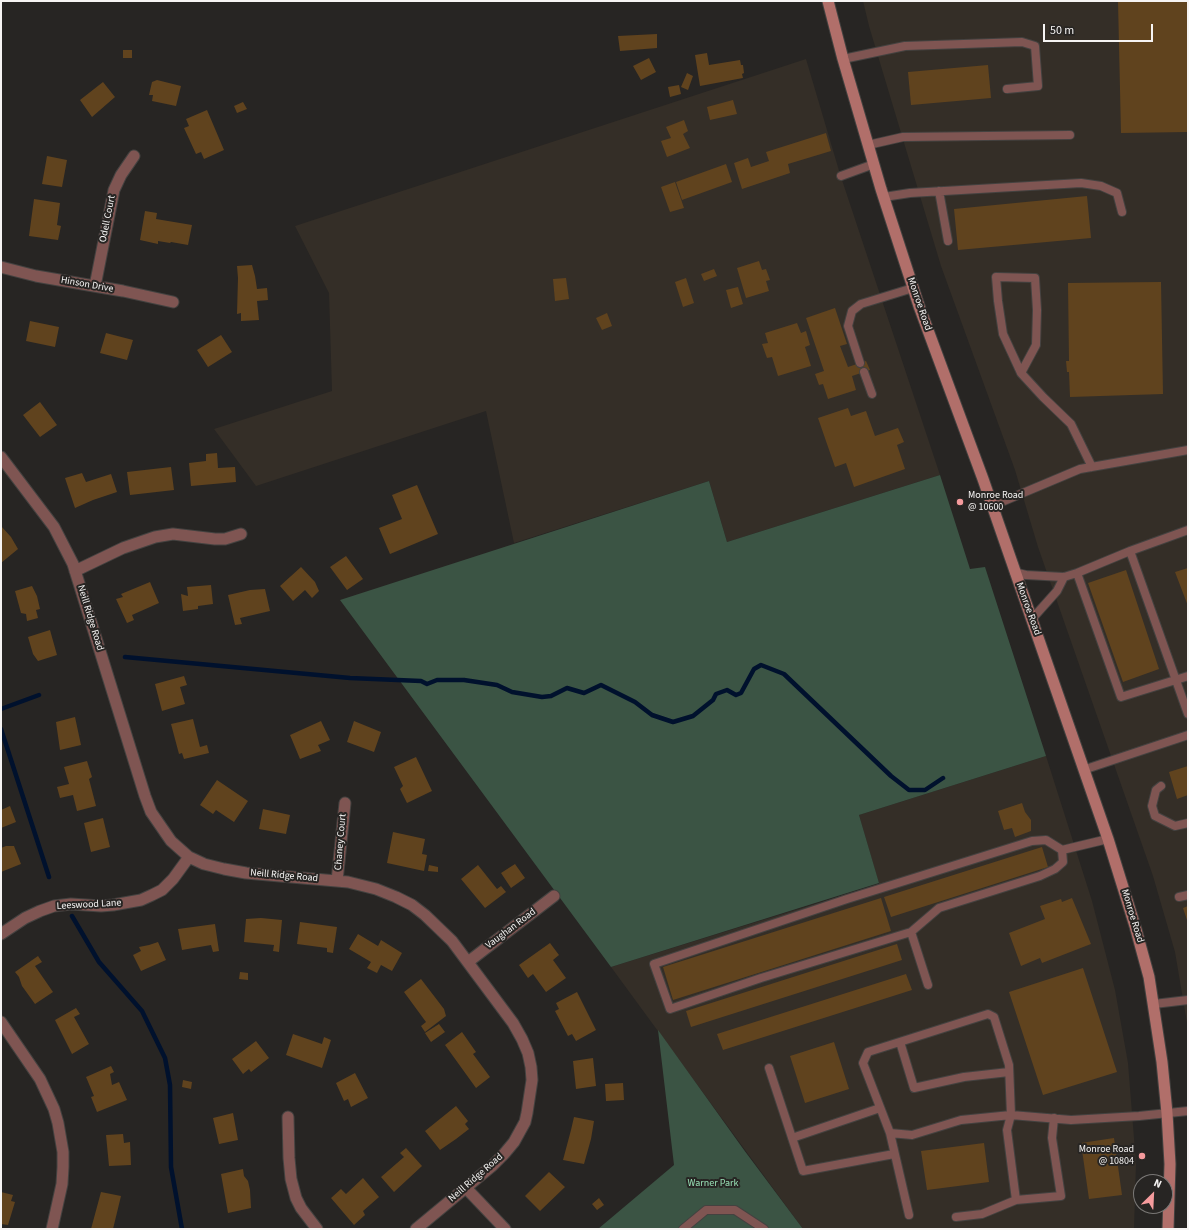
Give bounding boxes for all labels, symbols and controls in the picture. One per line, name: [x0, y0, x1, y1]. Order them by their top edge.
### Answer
scale bar: [1045, 16, 1155, 42]
text: 50 m: [1050, 22, 1074, 39]
street label: Odell Court: [98, 194, 118, 244]
street label: Hinson Drive: [60, 274, 114, 296]
street label: Monroe Road: [904, 276, 934, 332]
place label: Monroe Road @ 10600: [968, 490, 1023, 514]
marker: Monroe Road @ 10600: [955, 497, 965, 507]
street label: Monroe Road: [1013, 581, 1043, 637]
street label: Neill Ridge Road: [74, 584, 106, 652]
street label: Chaney Court: [333, 813, 349, 871]
street label: Neill Ridge Road: [250, 867, 318, 885]
street label: Monroe Road: [1118, 888, 1146, 944]
street label: Leeswood Lane: [56, 897, 122, 913]
street label: Vaughan Road: [483, 906, 539, 952]
place label: Monroe Road @ 10804: [1079, 1144, 1134, 1168]
street label: Neill Ridge Road: [446, 1151, 506, 1205]
marker: Monroe Road @ 10804: [1137, 1151, 1147, 1161]
north arrow: [1133, 1174, 1173, 1214]
text: N: [1151, 1175, 1164, 1192]
park label: Warner Park: [688, 1178, 738, 1190]

